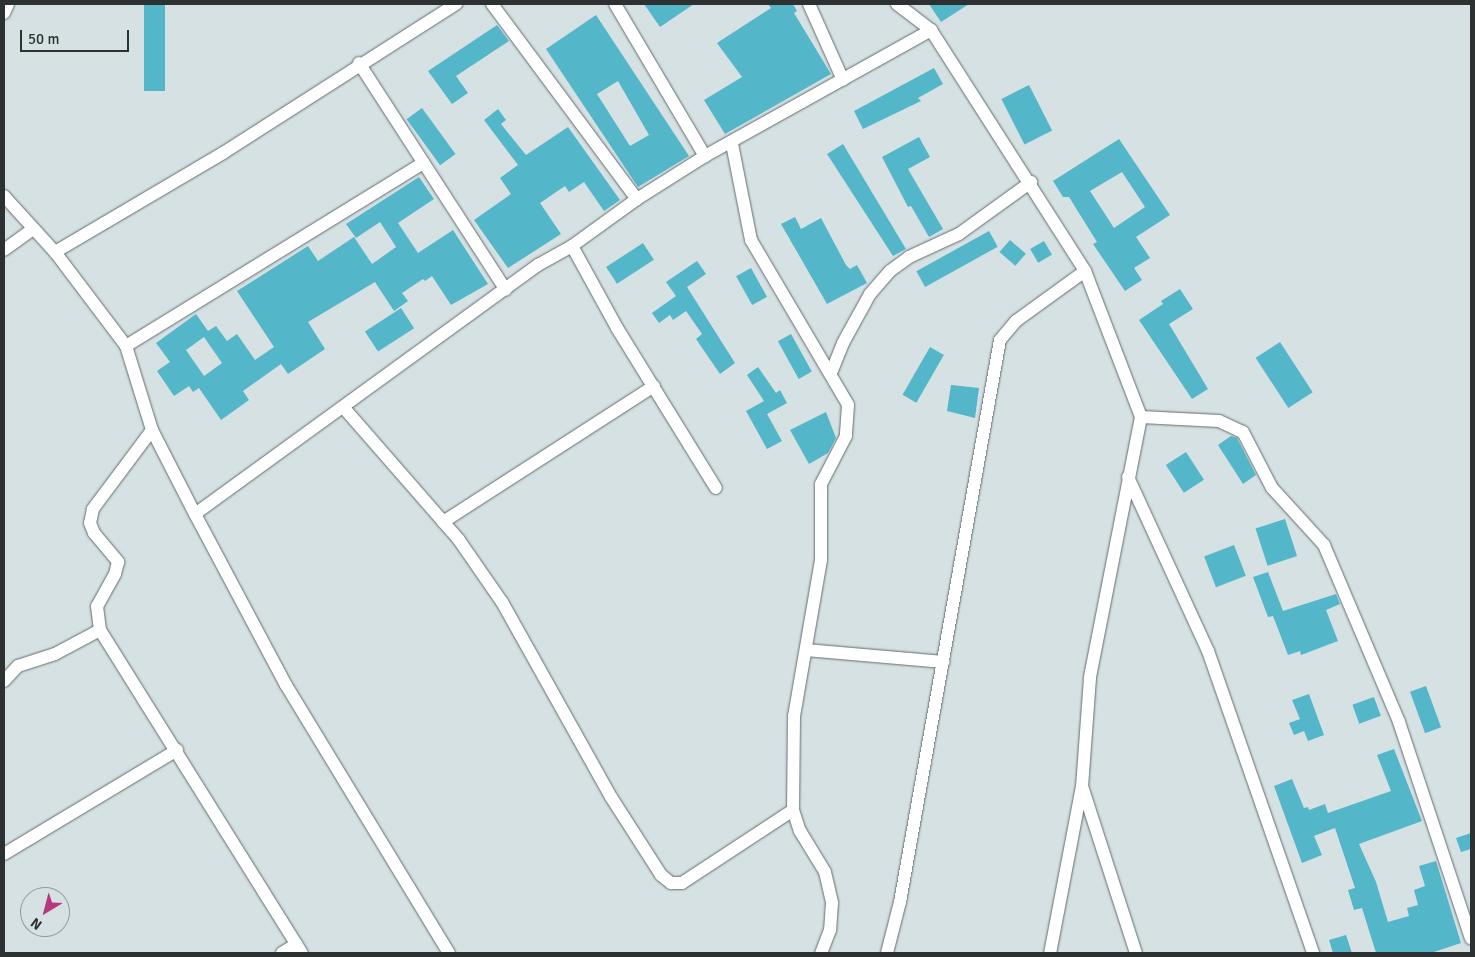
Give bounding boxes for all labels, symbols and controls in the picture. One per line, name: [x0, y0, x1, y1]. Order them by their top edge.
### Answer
scale bar: [22, 20, 131, 52]
text: 50 m: [28, 30, 59, 48]
north arrow: [20, 887, 70, 937]
text: N: [27, 914, 45, 933]

